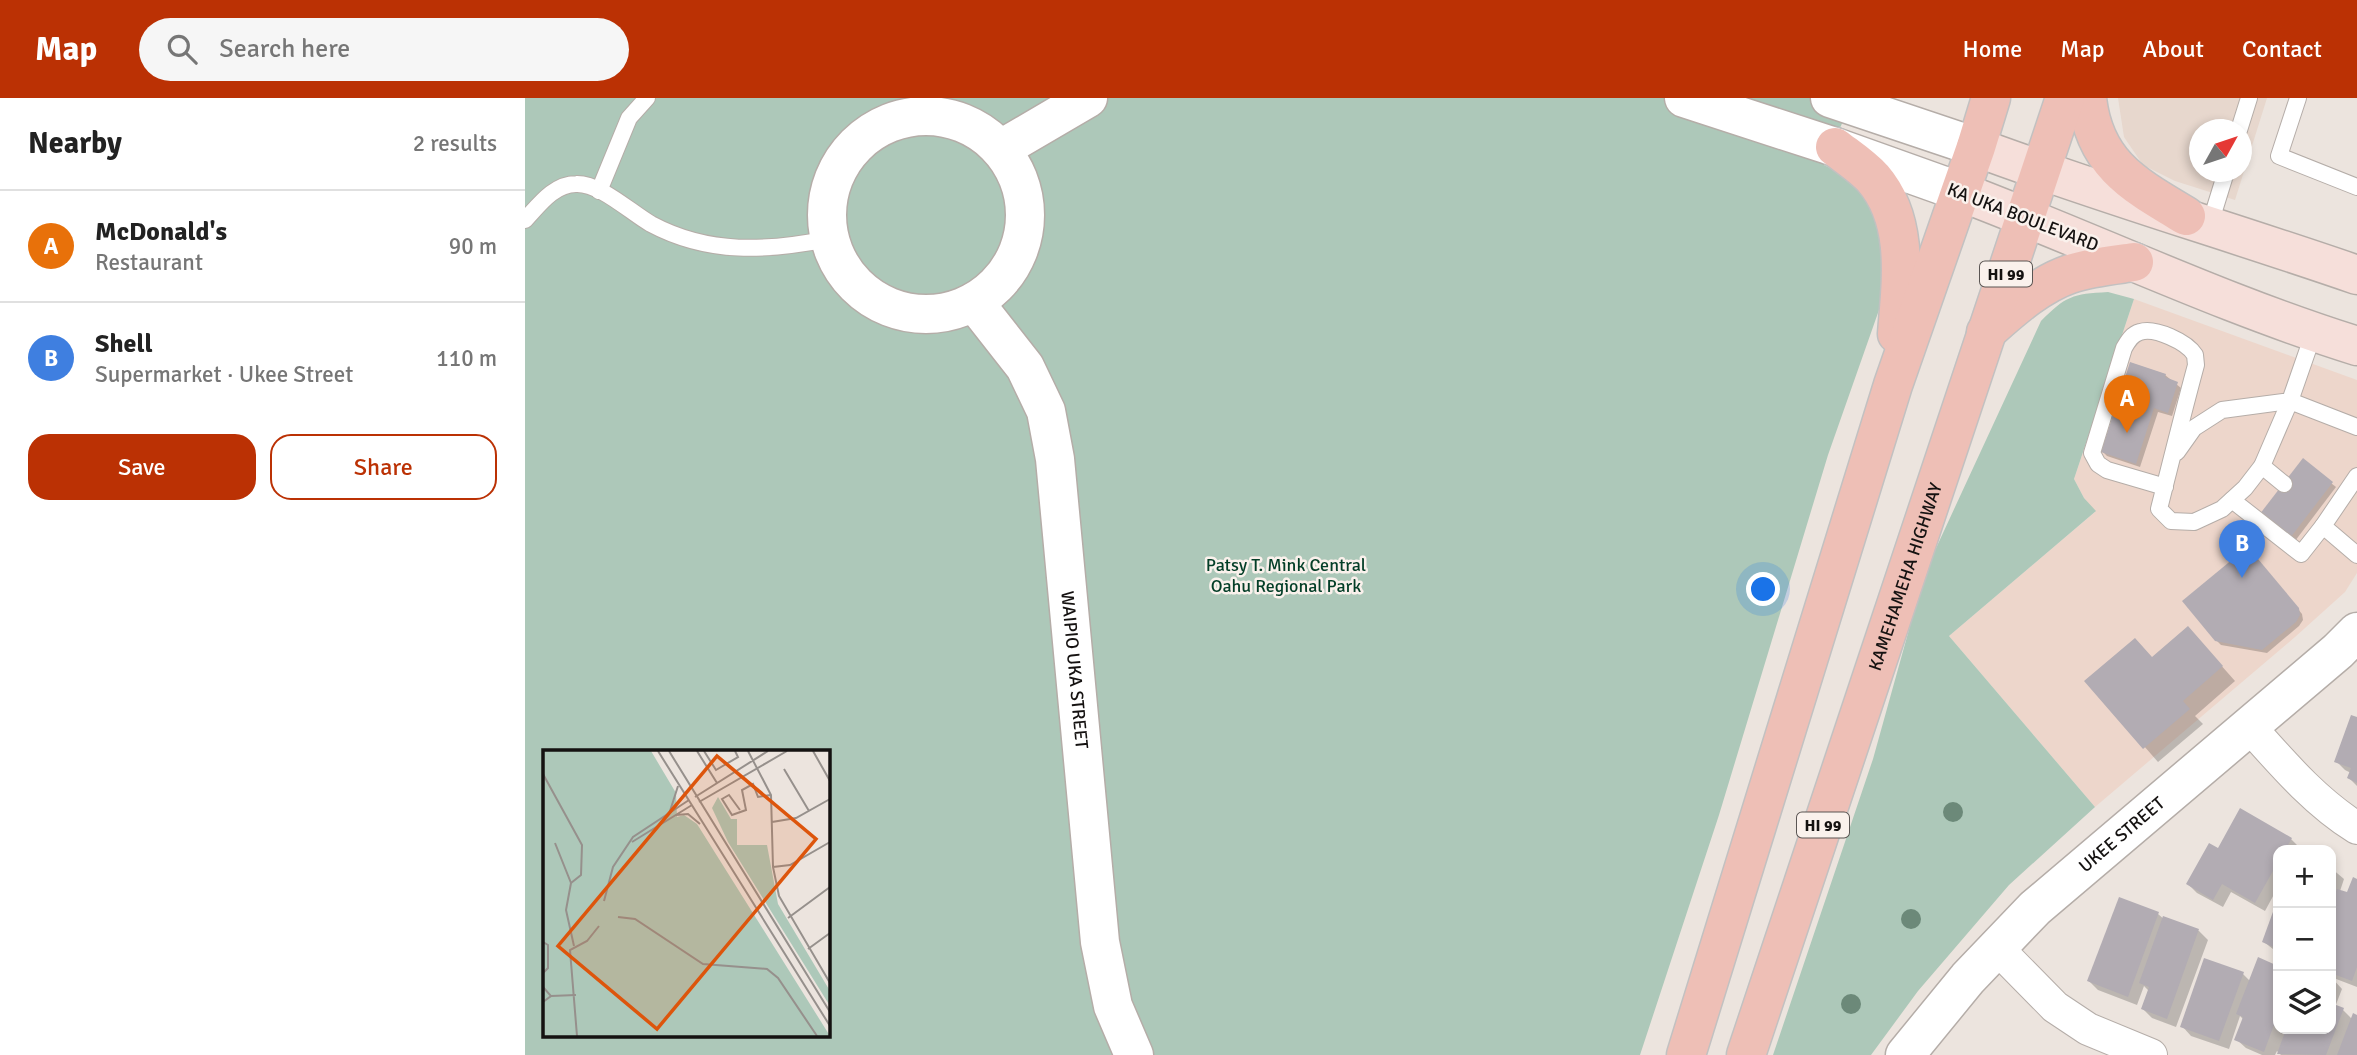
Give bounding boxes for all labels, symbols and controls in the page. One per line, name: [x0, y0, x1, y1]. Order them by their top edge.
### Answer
search box: [139, 18, 629, 81]
text: Map: [35, 29, 97, 70]
icon: search: [163, 30, 201, 68]
text: Search here: [219, 33, 350, 65]
text: Home: [1962, 34, 2022, 64]
text: Map: [2060, 34, 2105, 64]
text: About: [2143, 34, 2204, 64]
text: Contact: [2242, 34, 2322, 64]
north arrow: [2189, 119, 2252, 182]
text: Nearby: [28, 125, 122, 162]
text: 2 results: [413, 129, 497, 158]
street label: KA UKA BOULEVARD: [1944, 178, 2102, 256]
text: McDonald's: [95, 216, 227, 248]
text: A: [44, 232, 58, 261]
text: 90 m: [449, 232, 497, 261]
text: Restaurant: [95, 248, 203, 277]
road number: HI 99: [1980, 262, 2032, 286]
text: Shell: [95, 328, 153, 360]
text: B: [44, 344, 58, 373]
text: 110 m: [436, 344, 497, 373]
text: Supermarket · Ukee Street: [95, 360, 353, 389]
pin: A: [2104, 375, 2150, 433]
button: Save: [28, 434, 256, 500]
button: Share: [270, 434, 497, 500]
street label: KAMEHAMEHA HIGHWAY: [1864, 480, 1947, 674]
pin: B: [2219, 520, 2265, 578]
park label: Patsy T. Mink Central Oahu Regional Park: [1206, 554, 1366, 597]
your location: [1746, 572, 1780, 606]
street label: WAIPIO UKA STREET: [1056, 590, 1093, 750]
inset map: [543, 750, 829, 1038]
street label: UKEE STREET: [2074, 792, 2169, 877]
road number: HI 99: [1797, 812, 1849, 838]
map controls: [2273, 845, 2336, 1034]
button: +: [2273, 845, 2336, 908]
button: −: [2273, 908, 2336, 971]
button: layers: [2273, 971, 2336, 1034]

